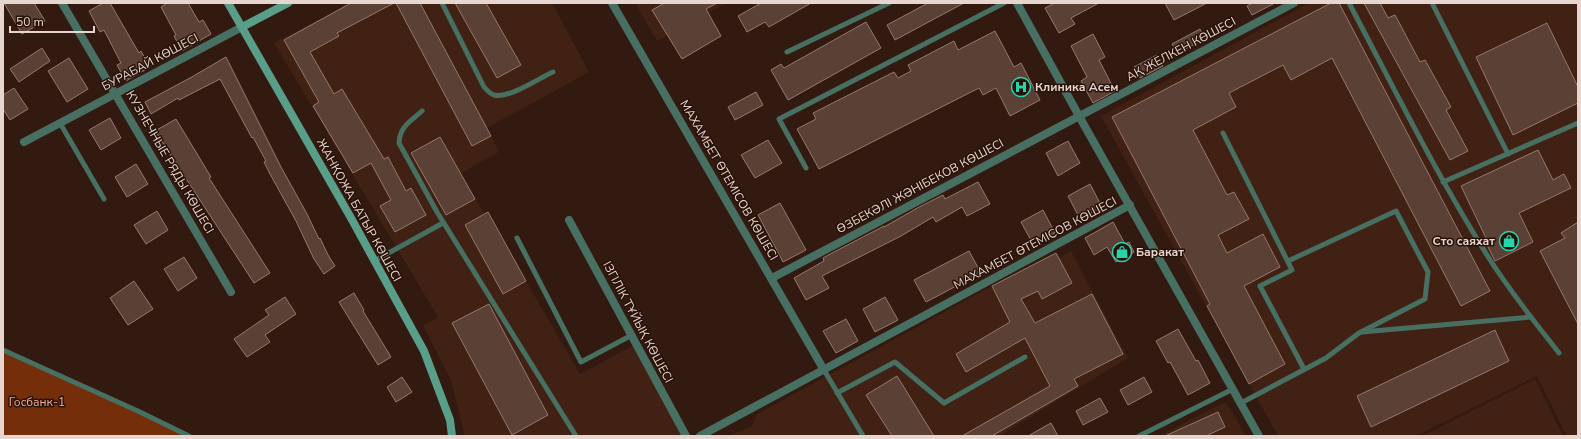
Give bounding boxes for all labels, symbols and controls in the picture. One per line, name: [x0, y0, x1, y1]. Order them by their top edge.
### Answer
scale bar: [10, 8, 94, 34]
street label: АҚ ЖЕЛКЕН КӨШЕСІ: [1123, 13, 1239, 85]
text: 50 m: [16, 14, 44, 30]
street label: БУРАБАЙ КӨШЕСІ: [99, 30, 201, 94]
hospital icon: Клиника Асем: [1010, 76, 1032, 98]
place label: Клиника Асем: [1035, 79, 1118, 95]
street label: КУЗНЕЧНЫЕ РЯДЫ КӨШЕСІ: [122, 88, 218, 236]
street label: МАХАМБЕТ ӨТЕМІСОВ КӨШЕСІ: [676, 97, 782, 263]
street label: ӨЗБЕКӘЛІ ЖӘНІБЕКОВ КӨШЕСІ: [834, 135, 1006, 237]
street label: ЖАНҚОЖА БАТЫР КӨШЕСІ: [313, 136, 405, 284]
street label: МАХАМБЕТ ӨТЕМІСОВ КӨШЕСІ: [951, 193, 1119, 293]
shop icon: Сто саяхат: [1498, 230, 1520, 252]
place label: Сто саяхат: [1433, 233, 1495, 249]
shop icon: Баракат: [1111, 241, 1133, 263]
place label: Баракат: [1136, 244, 1184, 260]
street label: ІЗГІЛІК ТҰЙЫҚ КӨШЕСІ: [599, 258, 677, 386]
park label: Госбанк-1: [9, 394, 65, 410]

